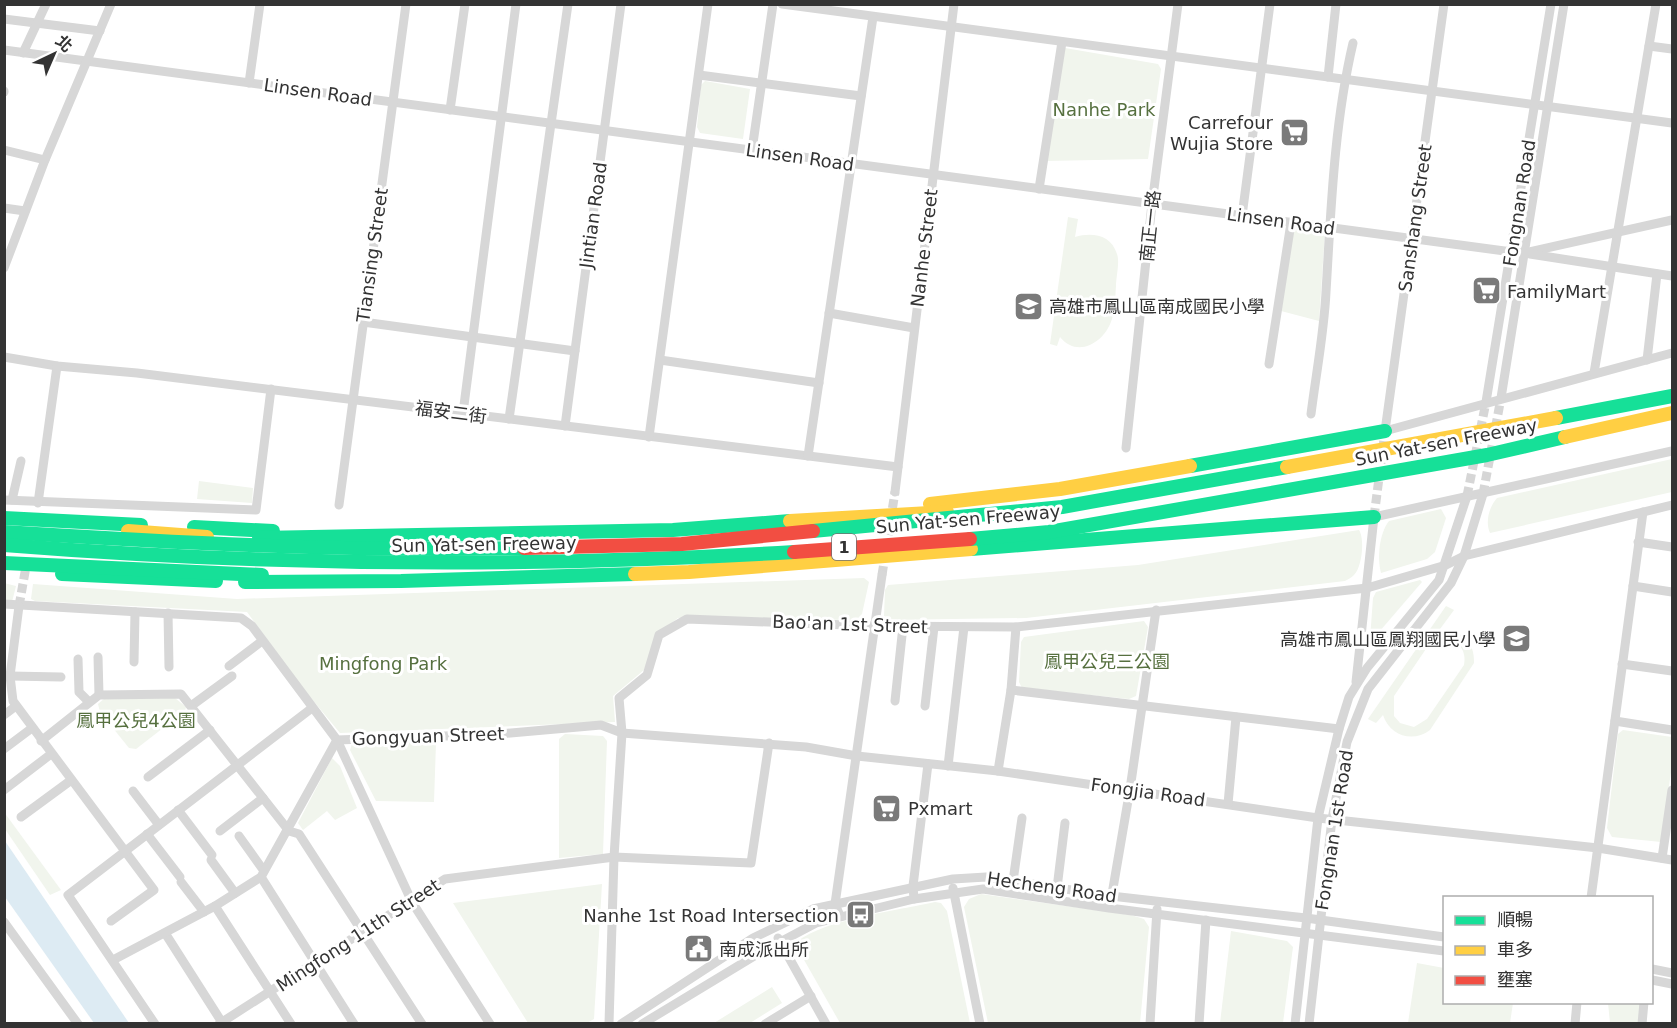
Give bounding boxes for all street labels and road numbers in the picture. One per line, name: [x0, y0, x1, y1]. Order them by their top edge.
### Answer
street label: Linsen Road: [262, 74, 374, 110]
street label: Fongnan Road: [1499, 138, 1539, 268]
street label: Linsen Road: [744, 139, 856, 175]
street label: Sanshang Street: [1394, 143, 1436, 293]
street label: Jintian Road: [575, 161, 611, 270]
street label: Tiansing Street: [352, 186, 392, 325]
street label: Nanhe Street: [906, 188, 942, 308]
street label: 南正一路: [1136, 189, 1164, 263]
street label: Linsen Road: [1225, 203, 1337, 239]
street label: 福安二街: [414, 397, 488, 427]
street label: Sun Yat-sen Freeway: [1353, 414, 1539, 470]
street label: Sun Yat-sen Freeway: [875, 500, 1062, 538]
street label: Sun Yat-sen Freeway: [391, 532, 577, 556]
road number: 1: [832, 534, 856, 560]
street label: Bao'an 1st Street: [772, 611, 928, 637]
street label: Gongyuan Street: [351, 723, 505, 749]
street label: Fongnan 1st Road: [1311, 748, 1357, 912]
street label: Fongjia Road: [1089, 774, 1207, 810]
street label: Hecheng Road: [986, 868, 1118, 906]
street label: Mingfong 11th Street: [272, 874, 444, 996]

